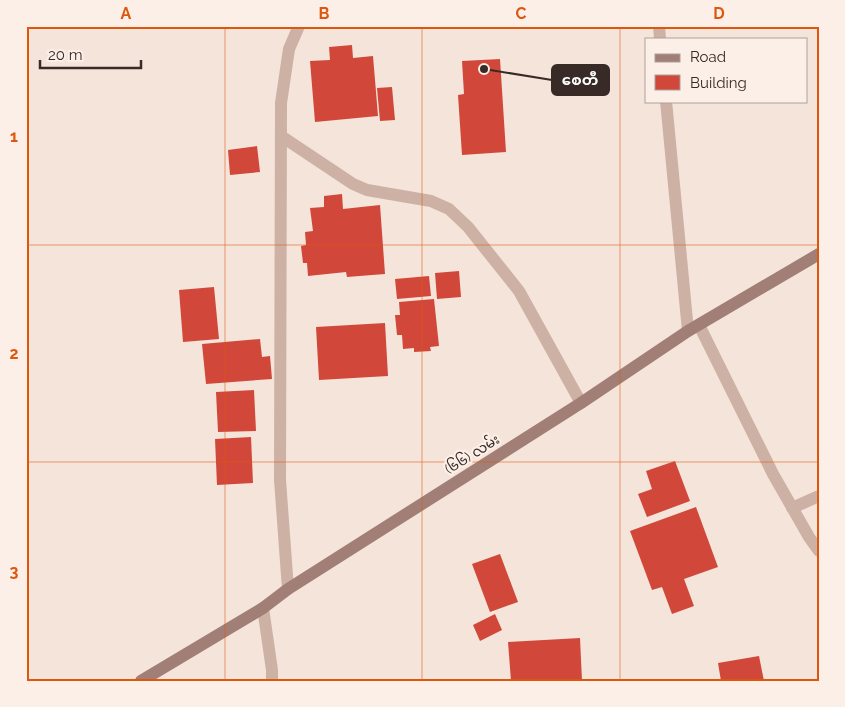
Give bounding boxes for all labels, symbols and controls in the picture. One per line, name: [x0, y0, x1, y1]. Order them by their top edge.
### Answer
text: A: [121, 4, 132, 23]
text: B: [319, 4, 330, 23]
text: C: [516, 4, 527, 23]
text: D: [713, 4, 725, 23]
scale bar: [40, 38, 141, 70]
legend: [645, 38, 808, 102]
text: 20 m: [48, 46, 83, 64]
text: Road: [690, 48, 726, 66]
callout: စေတီ: [552, 65, 609, 95]
text: စေတီ: [562, 70, 598, 89]
text: Building: [690, 74, 747, 92]
text: 1: [10, 127, 18, 146]
text: 2: [9, 344, 19, 363]
street label: (၆၆) လမ်း: [441, 429, 502, 477]
text: 3: [10, 562, 19, 581]

